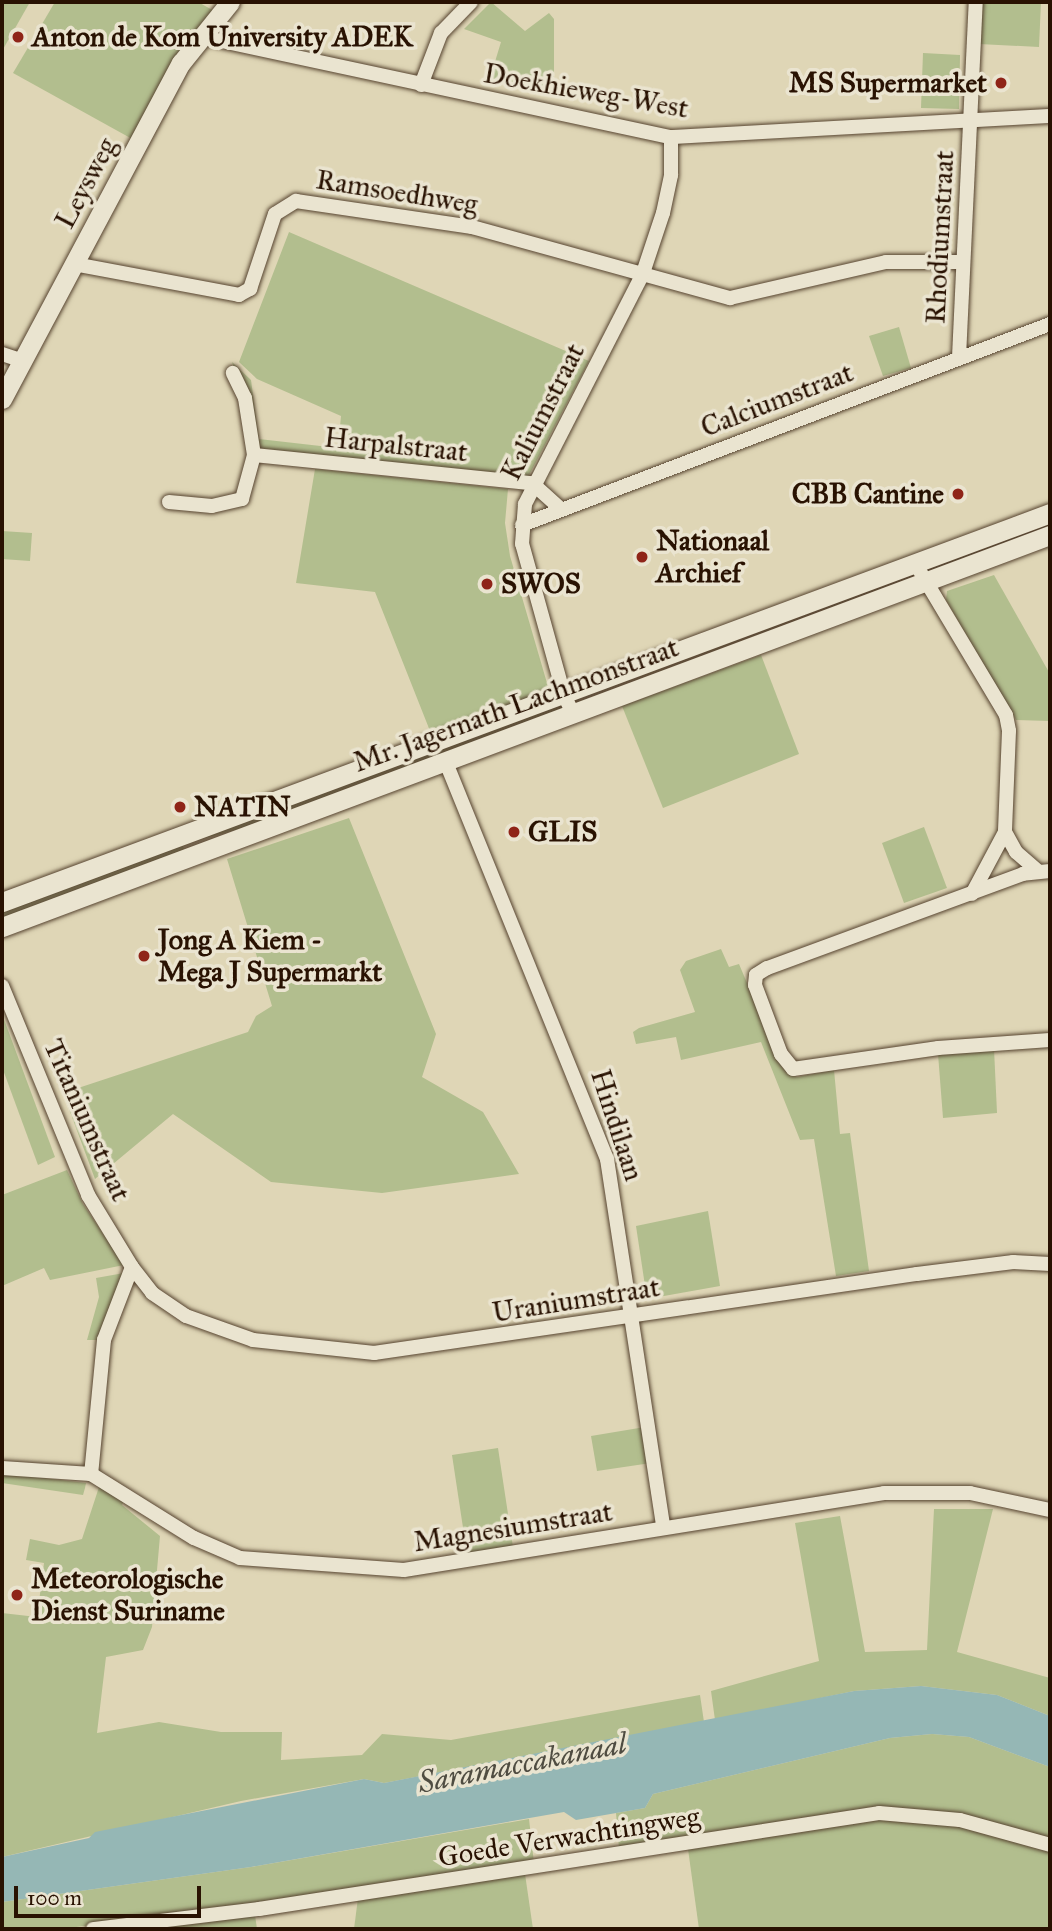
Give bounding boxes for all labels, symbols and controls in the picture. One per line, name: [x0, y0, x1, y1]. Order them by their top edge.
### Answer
place label: Anton de Kom University ADEK: [32, 20, 413, 54]
marker: Anton de Kom University ADEK: [10, 29, 26, 45]
street label: Doekhieweg-West: [481, 56, 691, 126]
place label: MS Supermarket: [789, 66, 987, 100]
marker: MS Supermarket: [993, 75, 1009, 91]
street label: Leysweg: [48, 132, 124, 234]
street label: Rhodiumstraat: [919, 149, 961, 325]
street label: Ramsoedhweg: [314, 163, 480, 221]
street label: Kaliumstraat: [494, 338, 592, 486]
street label: Calciumstraat: [696, 356, 858, 444]
street label: Harpalstraat: [323, 421, 469, 469]
place label: CBB Cantine: [792, 477, 944, 511]
marker: CBB Cantine: [950, 486, 966, 502]
place label: Nationaal Archief: [656, 524, 769, 590]
marker: Nationaal Archief: [634, 549, 650, 565]
place label: SWOS: [501, 567, 581, 601]
marker: SWOS: [479, 576, 495, 592]
street label: Mr. Jagernath Lachmonstraat: [349, 630, 683, 780]
place label: NATIN: [194, 790, 291, 824]
marker: NATIN: [172, 799, 188, 815]
place label: GLIS: [528, 815, 597, 849]
marker: GLIS: [506, 824, 522, 840]
place label: Jong A Kiem - Mega J Supermarkt: [158, 923, 382, 989]
marker: Jong A Kiem - Mega J Supermarkt: [136, 948, 152, 964]
street label: Titaniumstraat: [36, 1034, 138, 1206]
street label: Hindilaan: [583, 1065, 651, 1185]
street label: Uraniumstraat: [490, 1270, 662, 1330]
street label: Magnesiumstraat: [411, 1495, 615, 1559]
place label: Meteorologische Dienst Suriname: [31, 1562, 225, 1628]
marker: Meteorologische Dienst Suriname: [9, 1587, 25, 1603]
water label: Saramaccakanaal: [415, 1725, 629, 1801]
street label: Goede Verwachtingweg: [436, 1800, 702, 1874]
scale bar: [18, 1871, 205, 1915]
text: 100 m: [27, 1885, 82, 1911]

